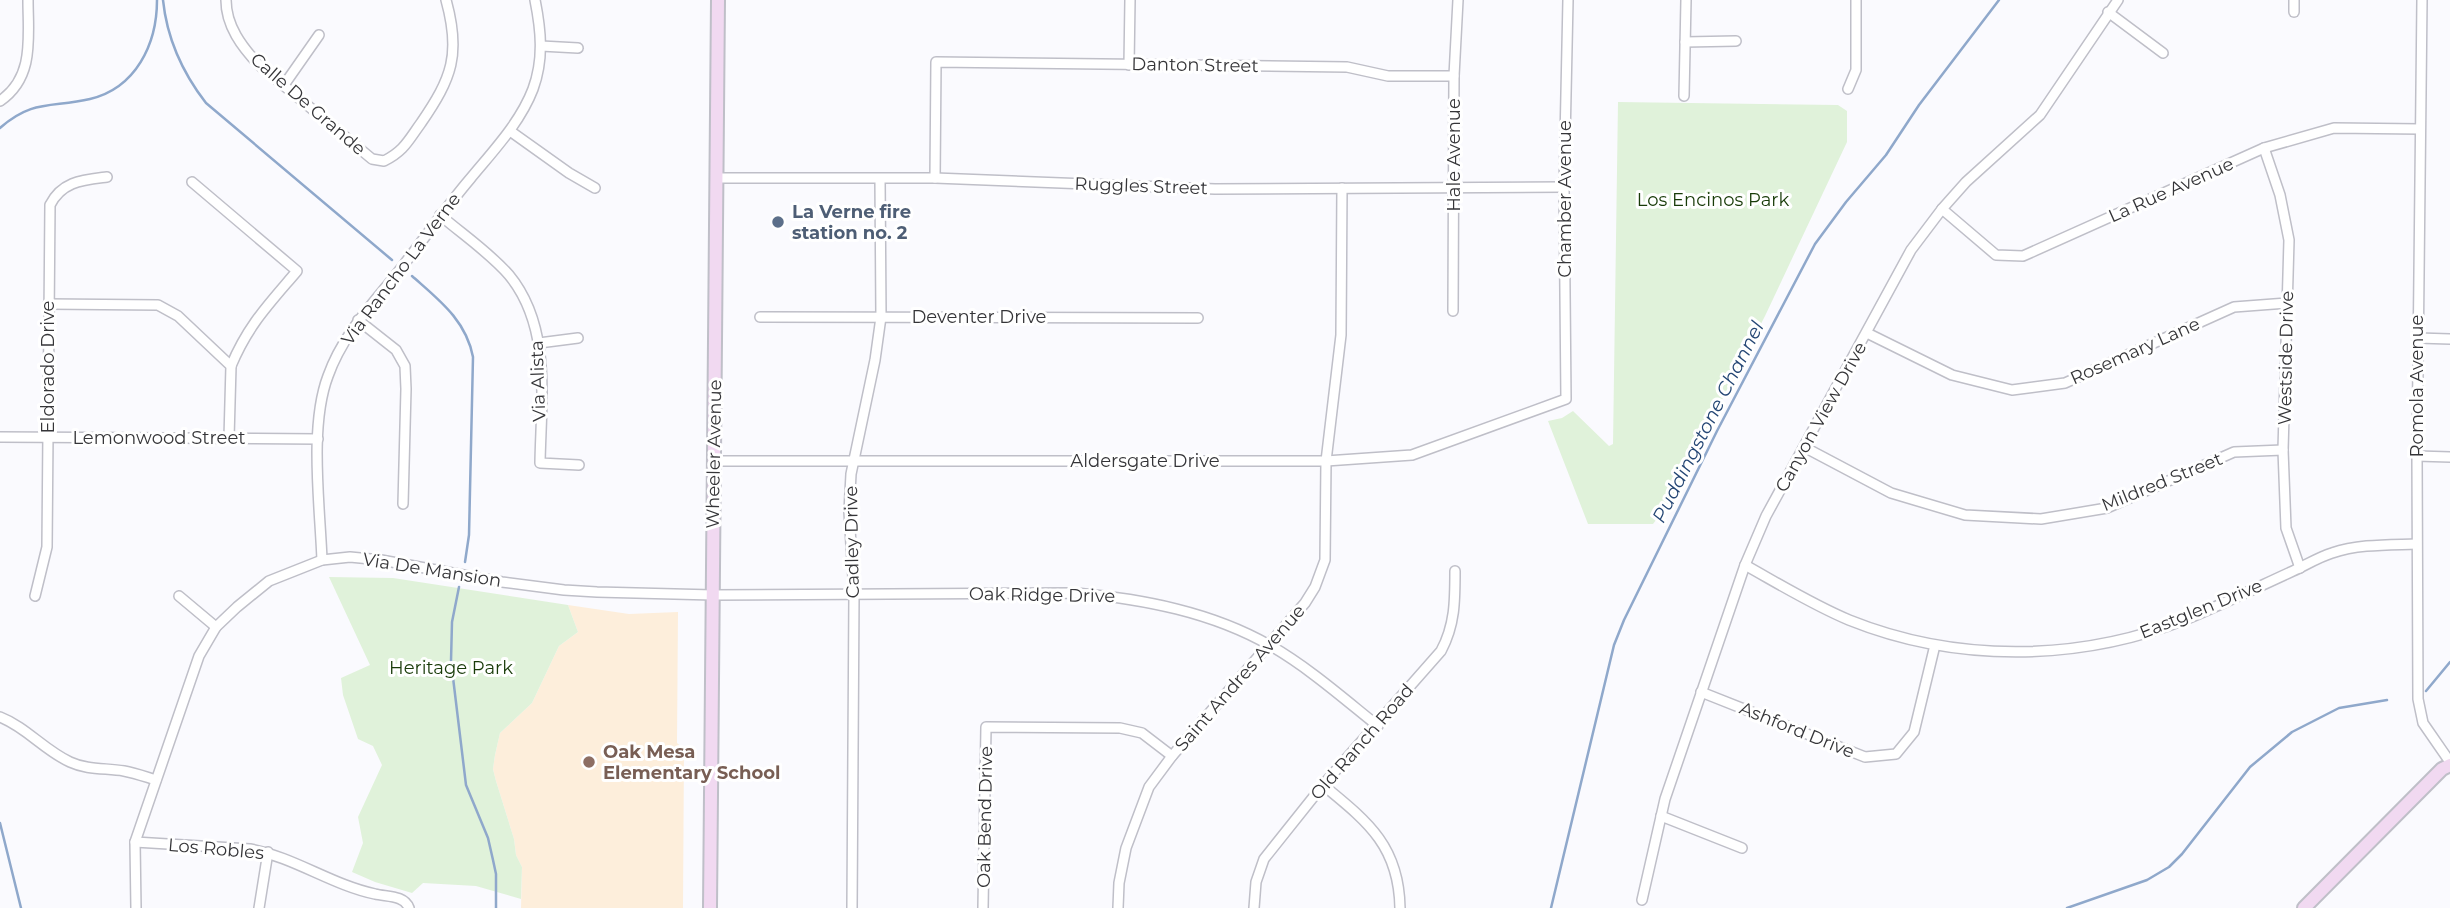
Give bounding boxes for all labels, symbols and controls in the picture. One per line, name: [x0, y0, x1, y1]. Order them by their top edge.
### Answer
street label: Calle De Grande: [246, 48, 370, 160]
street label: Danton Street: [1131, 53, 1259, 77]
street label: Hale Avenue: [1443, 98, 1465, 212]
street label: Chamber Avenue: [1554, 120, 1576, 278]
street label: La Rue Avenue: [2105, 153, 2237, 227]
street label: Ruggles Street: [1074, 173, 1208, 199]
street label: Via Rancho La Verne: [337, 188, 465, 349]
park label: Los Encinos Park: [1637, 189, 1789, 211]
place label: La Verne fire station no. 2: [792, 201, 911, 244]
marker: La Verne fire station no. 2: [770, 214, 786, 230]
street label: Westside Drive: [2274, 290, 2298, 425]
street label: Eldorado Drive: [37, 300, 59, 433]
street label: Deventer Drive: [911, 306, 1047, 328]
street label: Rosemary Lane: [2067, 313, 2203, 389]
street label: Romola Avenue: [2406, 314, 2428, 457]
water label: Puddingstone Channel: [1647, 317, 1769, 526]
street label: Canyon View Drive: [1771, 338, 1871, 496]
street label: Via Alista: [526, 340, 550, 422]
street label: Wheeler Avenue: [702, 379, 726, 529]
street label: Lemonwood Street: [72, 427, 246, 449]
street label: Mildred Street: [2098, 448, 2226, 516]
street label: Aldersgate Drive: [1070, 450, 1220, 472]
street label: Cadley Drive: [840, 485, 864, 599]
street label: Via De Mansion: [361, 548, 503, 592]
street label: Eastglen Drive: [2136, 574, 2266, 644]
street label: Oak Ridge Drive: [969, 583, 1115, 607]
street label: Saint Andres Avenue: [1170, 600, 1310, 756]
park label: Heritage Park: [389, 657, 513, 679]
street label: Old Ranch Road: [1306, 679, 1418, 805]
street label: Ashford Drive: [1736, 697, 1858, 763]
place label: Oak Mesa Elementary School: [603, 741, 780, 784]
street label: Oak Bend Drive: [973, 746, 997, 888]
marker: Oak Mesa Elementary School: [581, 754, 597, 770]
street label: Los Robles: [167, 834, 265, 864]

